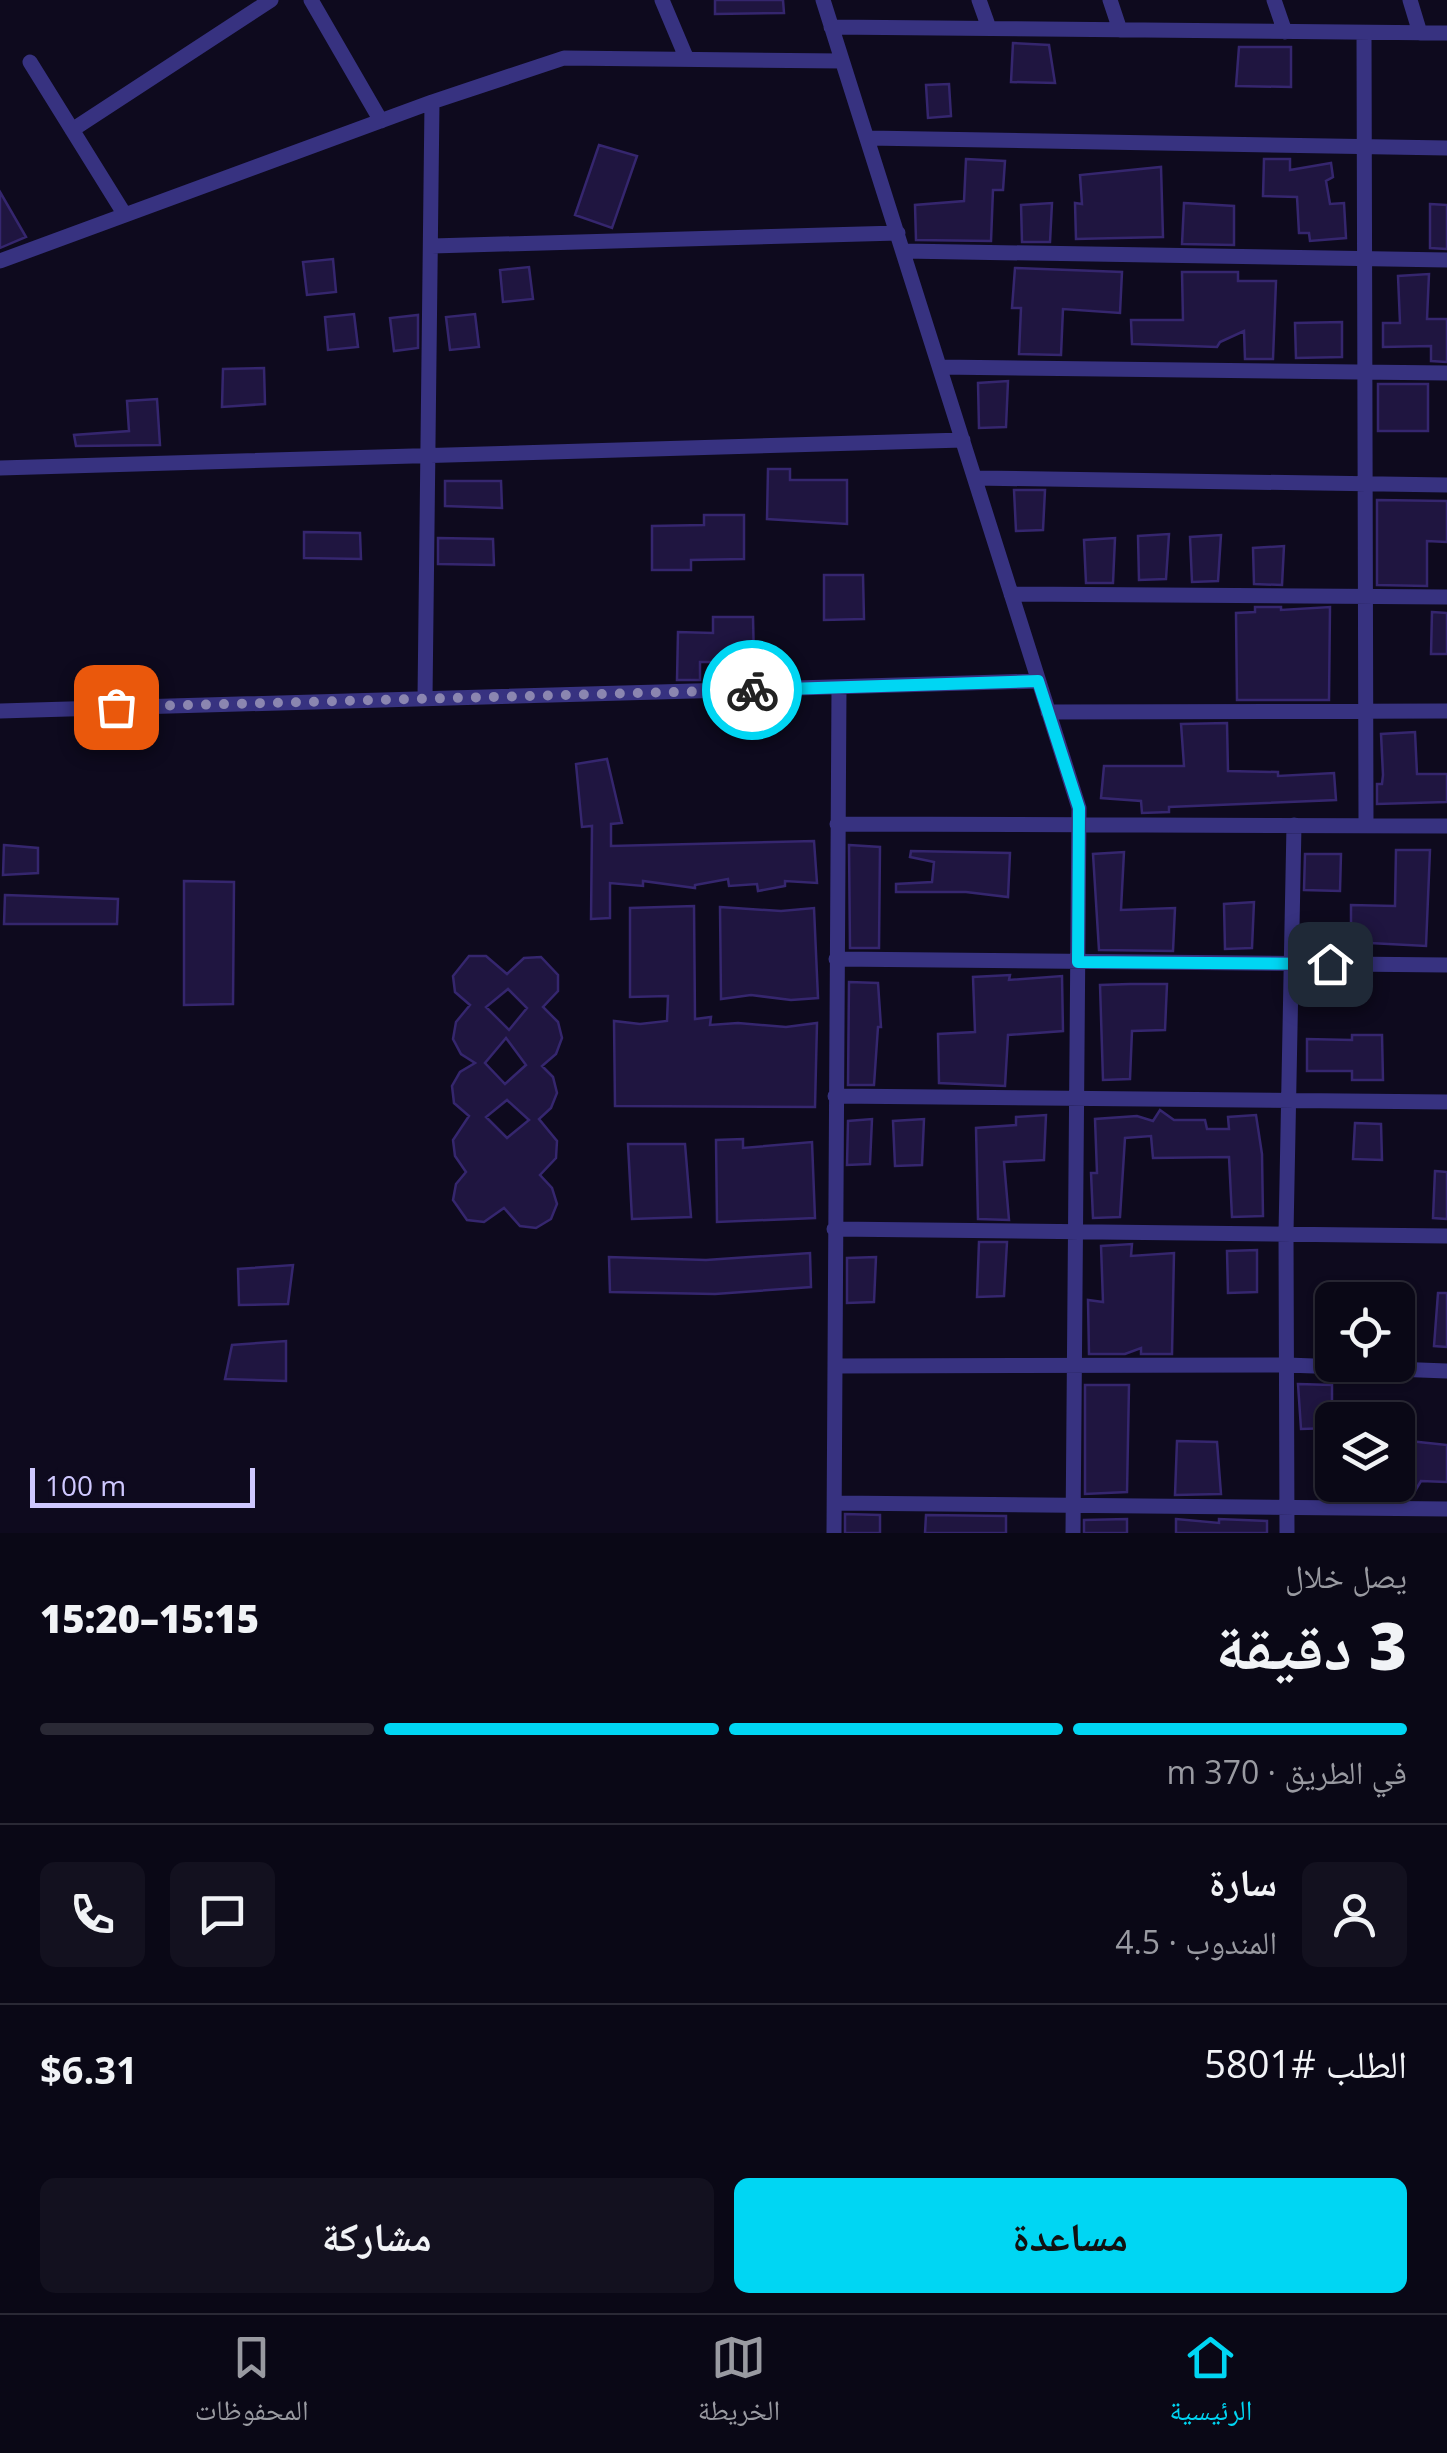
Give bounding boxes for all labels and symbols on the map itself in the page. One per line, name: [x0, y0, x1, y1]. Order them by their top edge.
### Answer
courier: [702, 640, 802, 740]
pin: [74, 665, 159, 750]
pin: [1288, 922, 1373, 1007]
scale bar: [30, 1463, 255, 1508]

